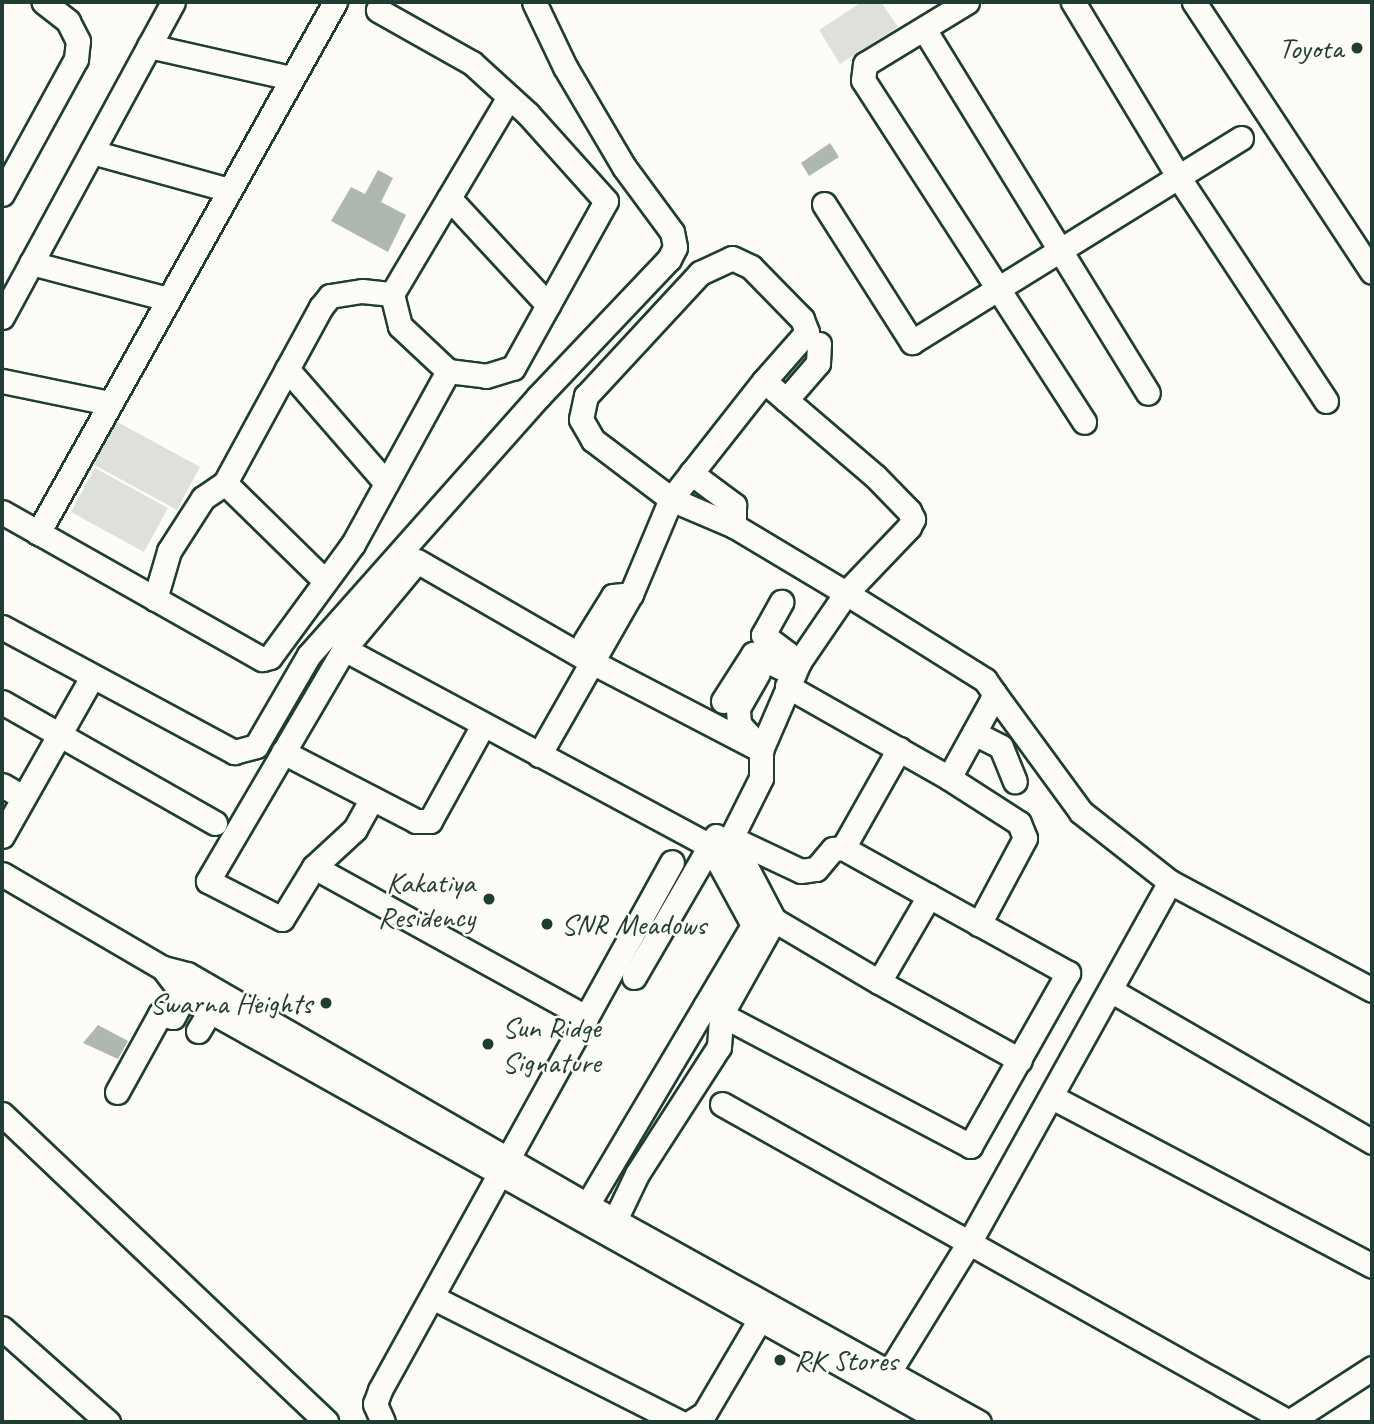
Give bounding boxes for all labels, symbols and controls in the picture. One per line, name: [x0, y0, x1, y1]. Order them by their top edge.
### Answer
place label: Toyota: [1279, 30, 1343, 66]
marker: Toyota: [1349, 40, 1365, 56]
place label: Kakatiya Residency: [378, 864, 475, 934]
marker: Kakatiya Residency: [481, 891, 497, 907]
place label: SNR Meadows: [561, 906, 706, 942]
marker: SNR Meadows: [539, 916, 555, 932]
place label: Swarna Heights: [149, 985, 312, 1021]
marker: Swarna Heights: [318, 995, 334, 1011]
place label: Sun Ridge Signature: [502, 1009, 602, 1080]
marker: Sun Ridge Signature: [480, 1036, 496, 1052]
place label: RK Stores: [794, 1342, 899, 1378]
marker: RK Stores: [772, 1352, 788, 1368]

